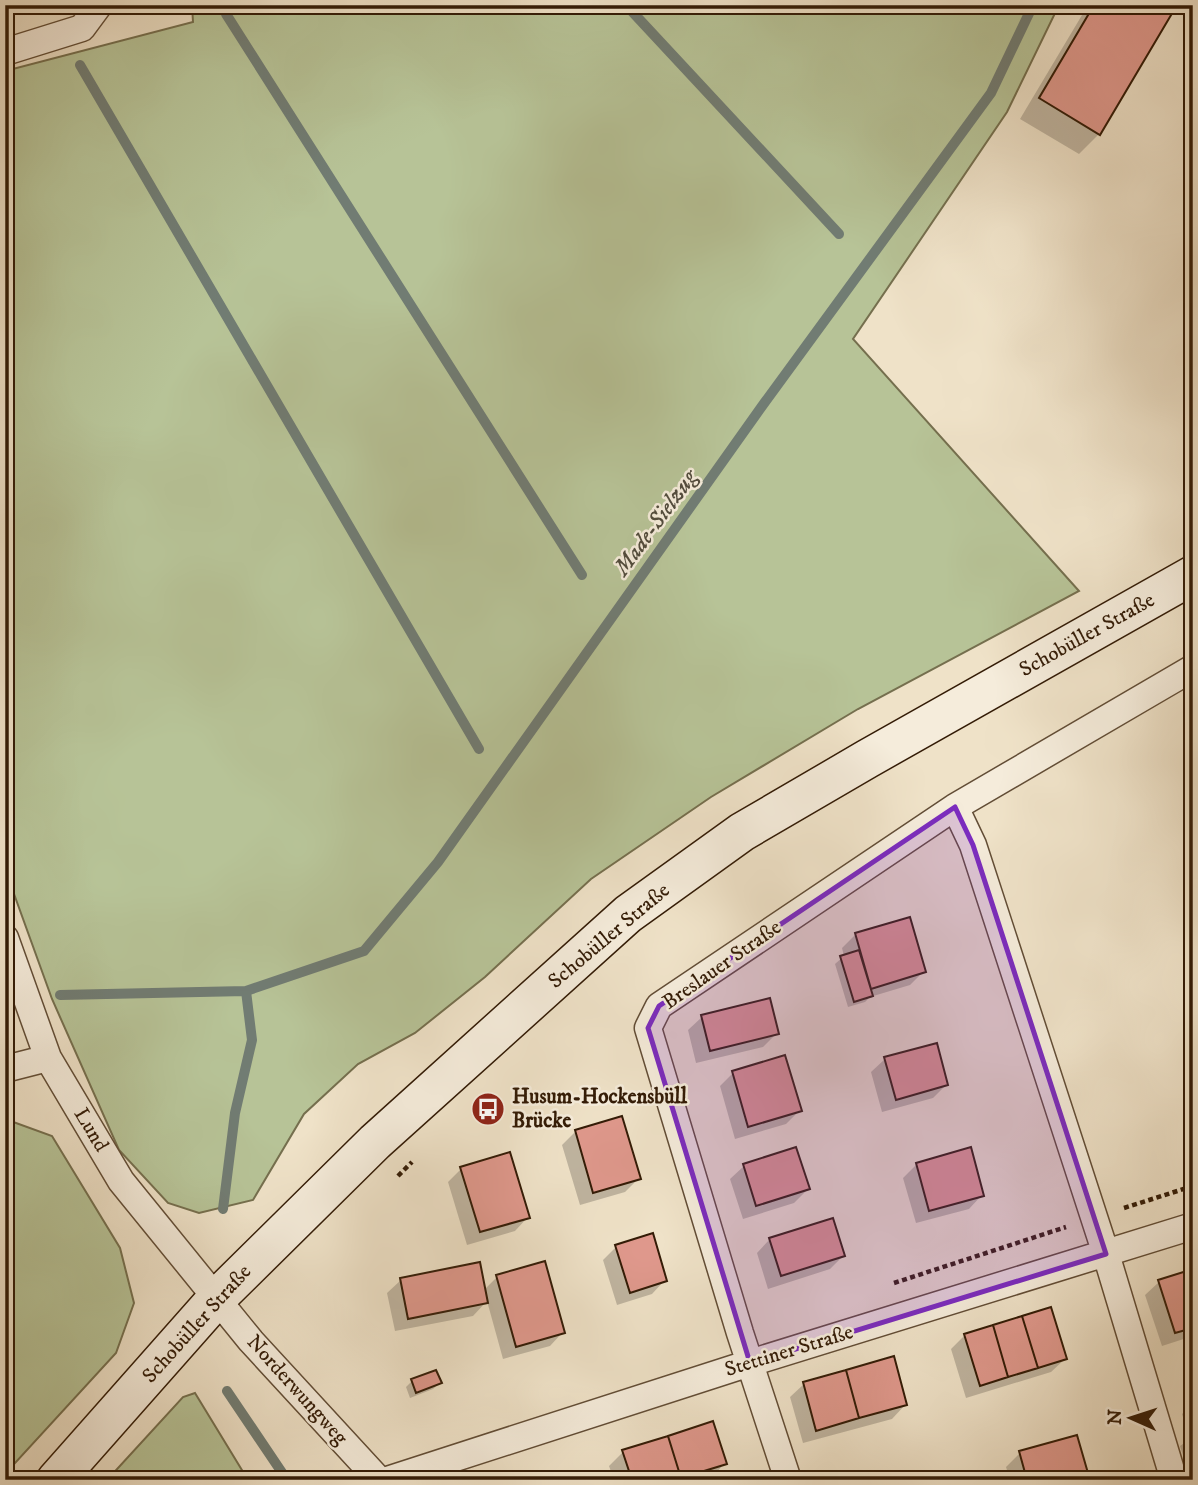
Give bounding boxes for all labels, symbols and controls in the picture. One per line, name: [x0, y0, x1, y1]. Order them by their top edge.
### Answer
water label: Made-Sielzug: [607, 463, 705, 583]
street label: Schobüller Straße: [1015, 587, 1159, 683]
street label: Schobüller Straße: [543, 877, 675, 994]
street label: Breslauer Straße: [658, 914, 787, 1015]
place label: Husum-Hockensbüll Brücke: [512, 1084, 688, 1134]
bus stop icon: Husum-Hockensbüll Brücke: [469, 1090, 507, 1128]
street label: Lund: [68, 1103, 114, 1157]
street label: Schobüller Straße: [137, 1259, 257, 1389]
street label: Stettiner Straße: [722, 1319, 857, 1383]
street label: Norderwungweg: [241, 1330, 354, 1451]
north arrow: [1096, 1384, 1166, 1454]
text: N: [1104, 1408, 1127, 1426]

